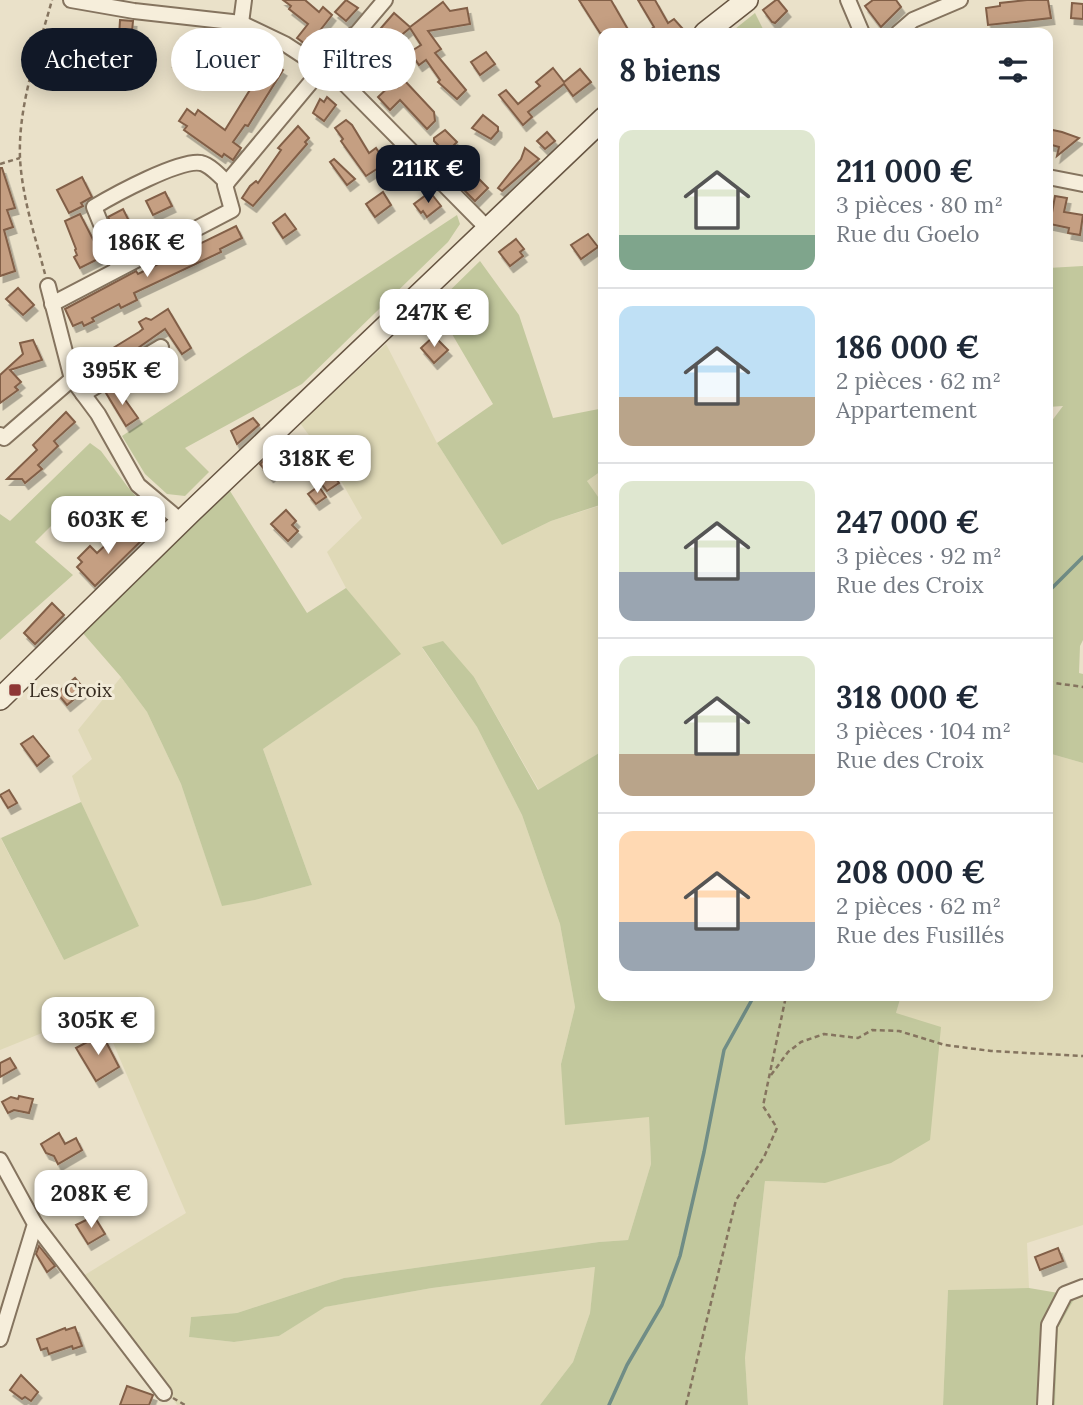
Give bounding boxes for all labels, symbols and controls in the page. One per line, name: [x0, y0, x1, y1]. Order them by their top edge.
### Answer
chip: Acheter: [21, 28, 157, 91]
chip: Louer: [171, 28, 284, 91]
chip: Filtres: [298, 28, 416, 91]
text: 8 biens: [619, 51, 721, 89]
icon: filters: [994, 51, 1032, 89]
pin: 211K €: [371, 146, 485, 205]
text: 211 000 €: [836, 152, 974, 190]
text: 211K €: [392, 153, 464, 182]
icon: home: [675, 158, 759, 242]
text: 3 pièces · 80 m²: [836, 190, 1003, 219]
pin: 186K €: [90, 219, 204, 279]
text: Rue du Goelo: [836, 219, 979, 248]
text: 186K €: [109, 227, 185, 256]
pin: 247K €: [377, 290, 491, 349]
text: 247K €: [396, 297, 472, 326]
text: 186 000 €: [836, 328, 980, 366]
icon: home: [675, 334, 759, 418]
pin: 395K €: [65, 348, 179, 407]
text: 395K €: [82, 355, 162, 384]
text: 2 pièces · 62 m²: [836, 366, 1001, 395]
text: Appartement: [836, 395, 977, 424]
pin: 318K €: [260, 435, 374, 495]
text: 318K €: [279, 443, 355, 472]
pin: 603K €: [51, 496, 165, 556]
text: 247 000 €: [836, 503, 980, 541]
text: 603K €: [67, 504, 149, 533]
icon: home: [675, 509, 759, 593]
text: 3 pièces · 92 m²: [836, 541, 1002, 570]
text: Rue des Croix: [836, 570, 984, 599]
place label: Les Croix: [29, 678, 112, 702]
text: 318 000 €: [836, 678, 979, 716]
marker: Les Croix: [7, 682, 23, 698]
icon: home: [675, 684, 759, 768]
text: 3 pièces · 104 m²: [836, 716, 1011, 745]
text: Rue des Croix: [836, 745, 984, 774]
text: 208 000 €: [836, 853, 986, 891]
icon: home: [675, 859, 759, 943]
text: 2 pièces · 62 m²: [836, 891, 1001, 920]
text: Rue des Fusillés: [836, 920, 1004, 949]
pin: 305K €: [41, 998, 155, 1057]
text: 305K €: [58, 1005, 138, 1034]
pin: 208K €: [34, 1170, 148, 1230]
text: 208K €: [50, 1178, 132, 1207]

